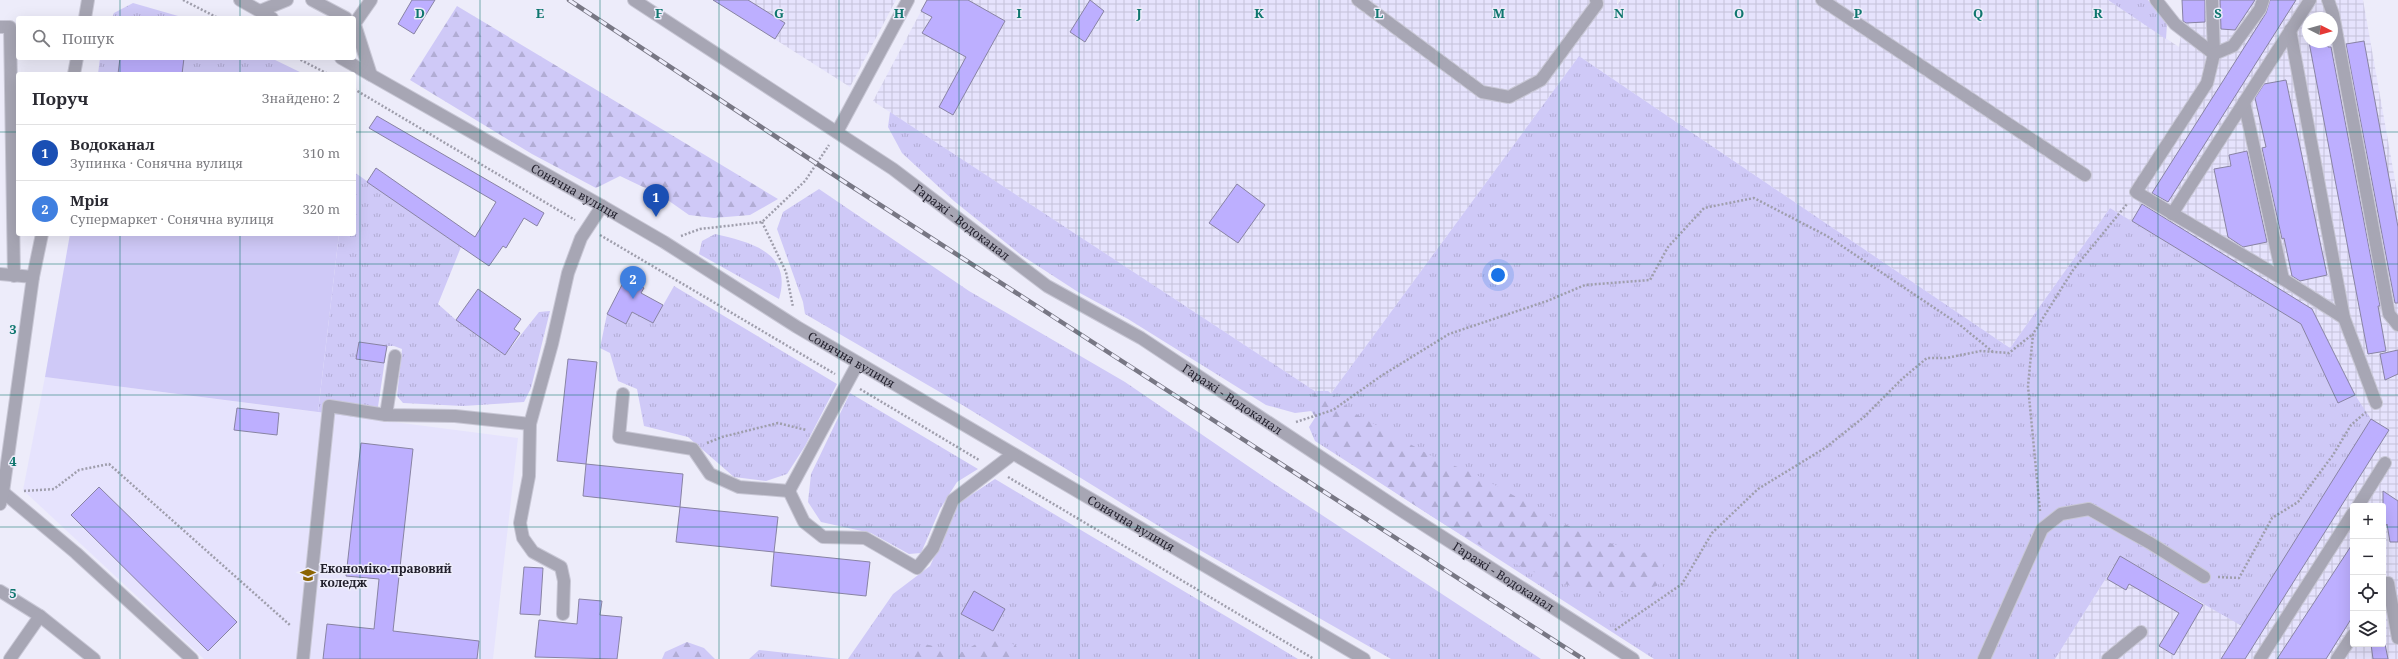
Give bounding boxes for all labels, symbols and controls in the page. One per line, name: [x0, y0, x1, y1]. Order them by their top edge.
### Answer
text: D: [415, 4, 425, 22]
text: E: [536, 4, 545, 22]
text: F: [655, 4, 663, 22]
text: G: [774, 4, 784, 22]
text: H: [894, 4, 905, 22]
text: I: [1016, 4, 1022, 22]
text: J: [1135, 4, 1142, 22]
text: K: [1254, 4, 1264, 22]
text: L: [1375, 4, 1384, 22]
text: M: [1493, 4, 1506, 22]
text: N: [1614, 4, 1625, 22]
text: O: [1734, 4, 1744, 22]
text: P: [1854, 4, 1863, 22]
text: Q: [1973, 4, 1983, 22]
text: R: [2093, 4, 2103, 22]
text: S: [2214, 4, 2222, 22]
north arrow: [2302, 12, 2338, 48]
search box: [16, 16, 356, 60]
icon: search: [30, 27, 52, 49]
text: Пошук: [62, 28, 114, 48]
text: Поруч: [32, 87, 88, 110]
text: Знайдено: 2: [262, 89, 340, 107]
text: Водоканал: [70, 134, 155, 154]
text: 1: [41, 144, 49, 162]
text: 310 m: [303, 144, 340, 162]
text: Зупинка · Сонячна вулиця: [70, 154, 243, 172]
street label: Сонячна вулиця: [528, 159, 622, 223]
street label: Гаражі - Водоканал: [910, 179, 1014, 264]
pin: 1: [643, 184, 669, 217]
text: Мрія: [70, 190, 109, 210]
text: 2: [41, 200, 49, 218]
text: 320 m: [303, 200, 340, 218]
text: Супермаркет · Сонячна вулиця: [70, 210, 274, 228]
your location: [1488, 265, 1508, 285]
pin: 2: [620, 266, 646, 299]
text: 3: [9, 320, 17, 338]
street label: Сонячна вулиця: [805, 327, 899, 391]
street label: Гаражі - Водоканал: [1179, 359, 1286, 438]
text: 4: [9, 452, 17, 470]
street label: Сонячна вулиця: [1085, 491, 1178, 555]
map controls: [2350, 503, 2386, 647]
button: +: [2350, 503, 2386, 539]
street label: Гаражі - Водоканал: [1450, 537, 1558, 615]
button: −: [2350, 539, 2386, 575]
place label: Економіко-правовий коледж: [320, 560, 452, 591]
school or university icon: Економіко-правовий коледж: [299, 566, 317, 584]
button: locate: [2350, 575, 2386, 611]
text: 5: [9, 584, 17, 602]
button: layers: [2350, 611, 2386, 647]

